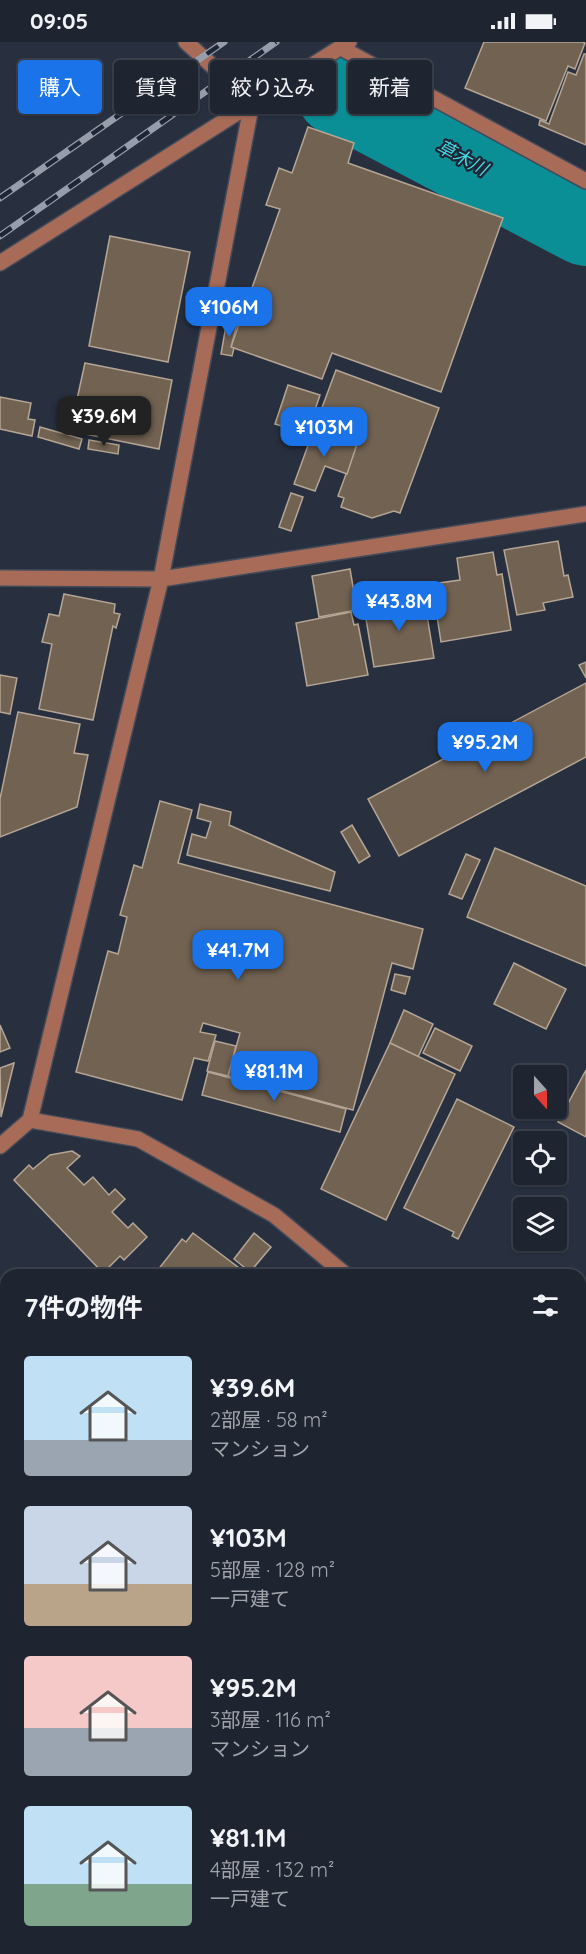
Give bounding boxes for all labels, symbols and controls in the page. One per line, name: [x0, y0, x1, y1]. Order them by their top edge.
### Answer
text: 09:05: [30, 7, 88, 35]
chip: 購入: [18, 60, 102, 114]
chip: 賃貸: [114, 60, 198, 114]
chip: 絞り込み: [210, 60, 336, 114]
chip: 新着: [348, 60, 432, 114]
water label: 草木川: [433, 135, 493, 181]
pin: ¥106M: [187, 287, 271, 338]
text: ¥106M: [199, 294, 259, 319]
pin: ¥39.6M: [55, 396, 153, 447]
text: ¥39.6M: [71, 403, 137, 428]
pin: ¥103M: [282, 407, 366, 458]
text: ¥103M: [294, 414, 354, 439]
pin: ¥43.8M: [350, 581, 448, 632]
text: ¥43.8M: [366, 588, 432, 613]
pin: ¥95.2M: [436, 722, 534, 773]
text: ¥95.2M: [452, 729, 518, 754]
pin: ¥41.7M: [189, 930, 287, 981]
text: ¥41.7M: [206, 937, 270, 962]
pin: ¥81.1M: [225, 1051, 323, 1102]
text: ¥81.1M: [245, 1058, 303, 1083]
north arrow: [513, 1065, 567, 1119]
map controls: [513, 1065, 567, 1251]
button: locate: [513, 1131, 567, 1185]
button: layers: [513, 1197, 567, 1251]
icon: filters: [529, 1289, 562, 1322]
text: 7件の物件: [24, 1291, 142, 1324]
text: ¥39.6M: [210, 1371, 295, 1404]
icon: home: [72, 1380, 144, 1452]
text: 2部屋 · 58 m²: [210, 1407, 328, 1432]
text: マンション: [210, 1436, 310, 1461]
text: ¥103M: [210, 1521, 287, 1554]
icon: home: [72, 1530, 144, 1602]
text: 5部屋 · 128 m²: [210, 1557, 335, 1582]
text: 一戸建て: [210, 1586, 290, 1611]
text: ¥95.2M: [210, 1671, 297, 1704]
icon: home: [72, 1680, 144, 1752]
text: 3部屋 · 116 m²: [210, 1707, 331, 1732]
text: マンション: [210, 1736, 310, 1761]
text: ¥81.1M: [210, 1821, 286, 1854]
icon: home: [72, 1830, 144, 1902]
text: 4部屋 · 132 m²: [210, 1857, 334, 1882]
text: 一戸建て: [210, 1886, 290, 1911]

